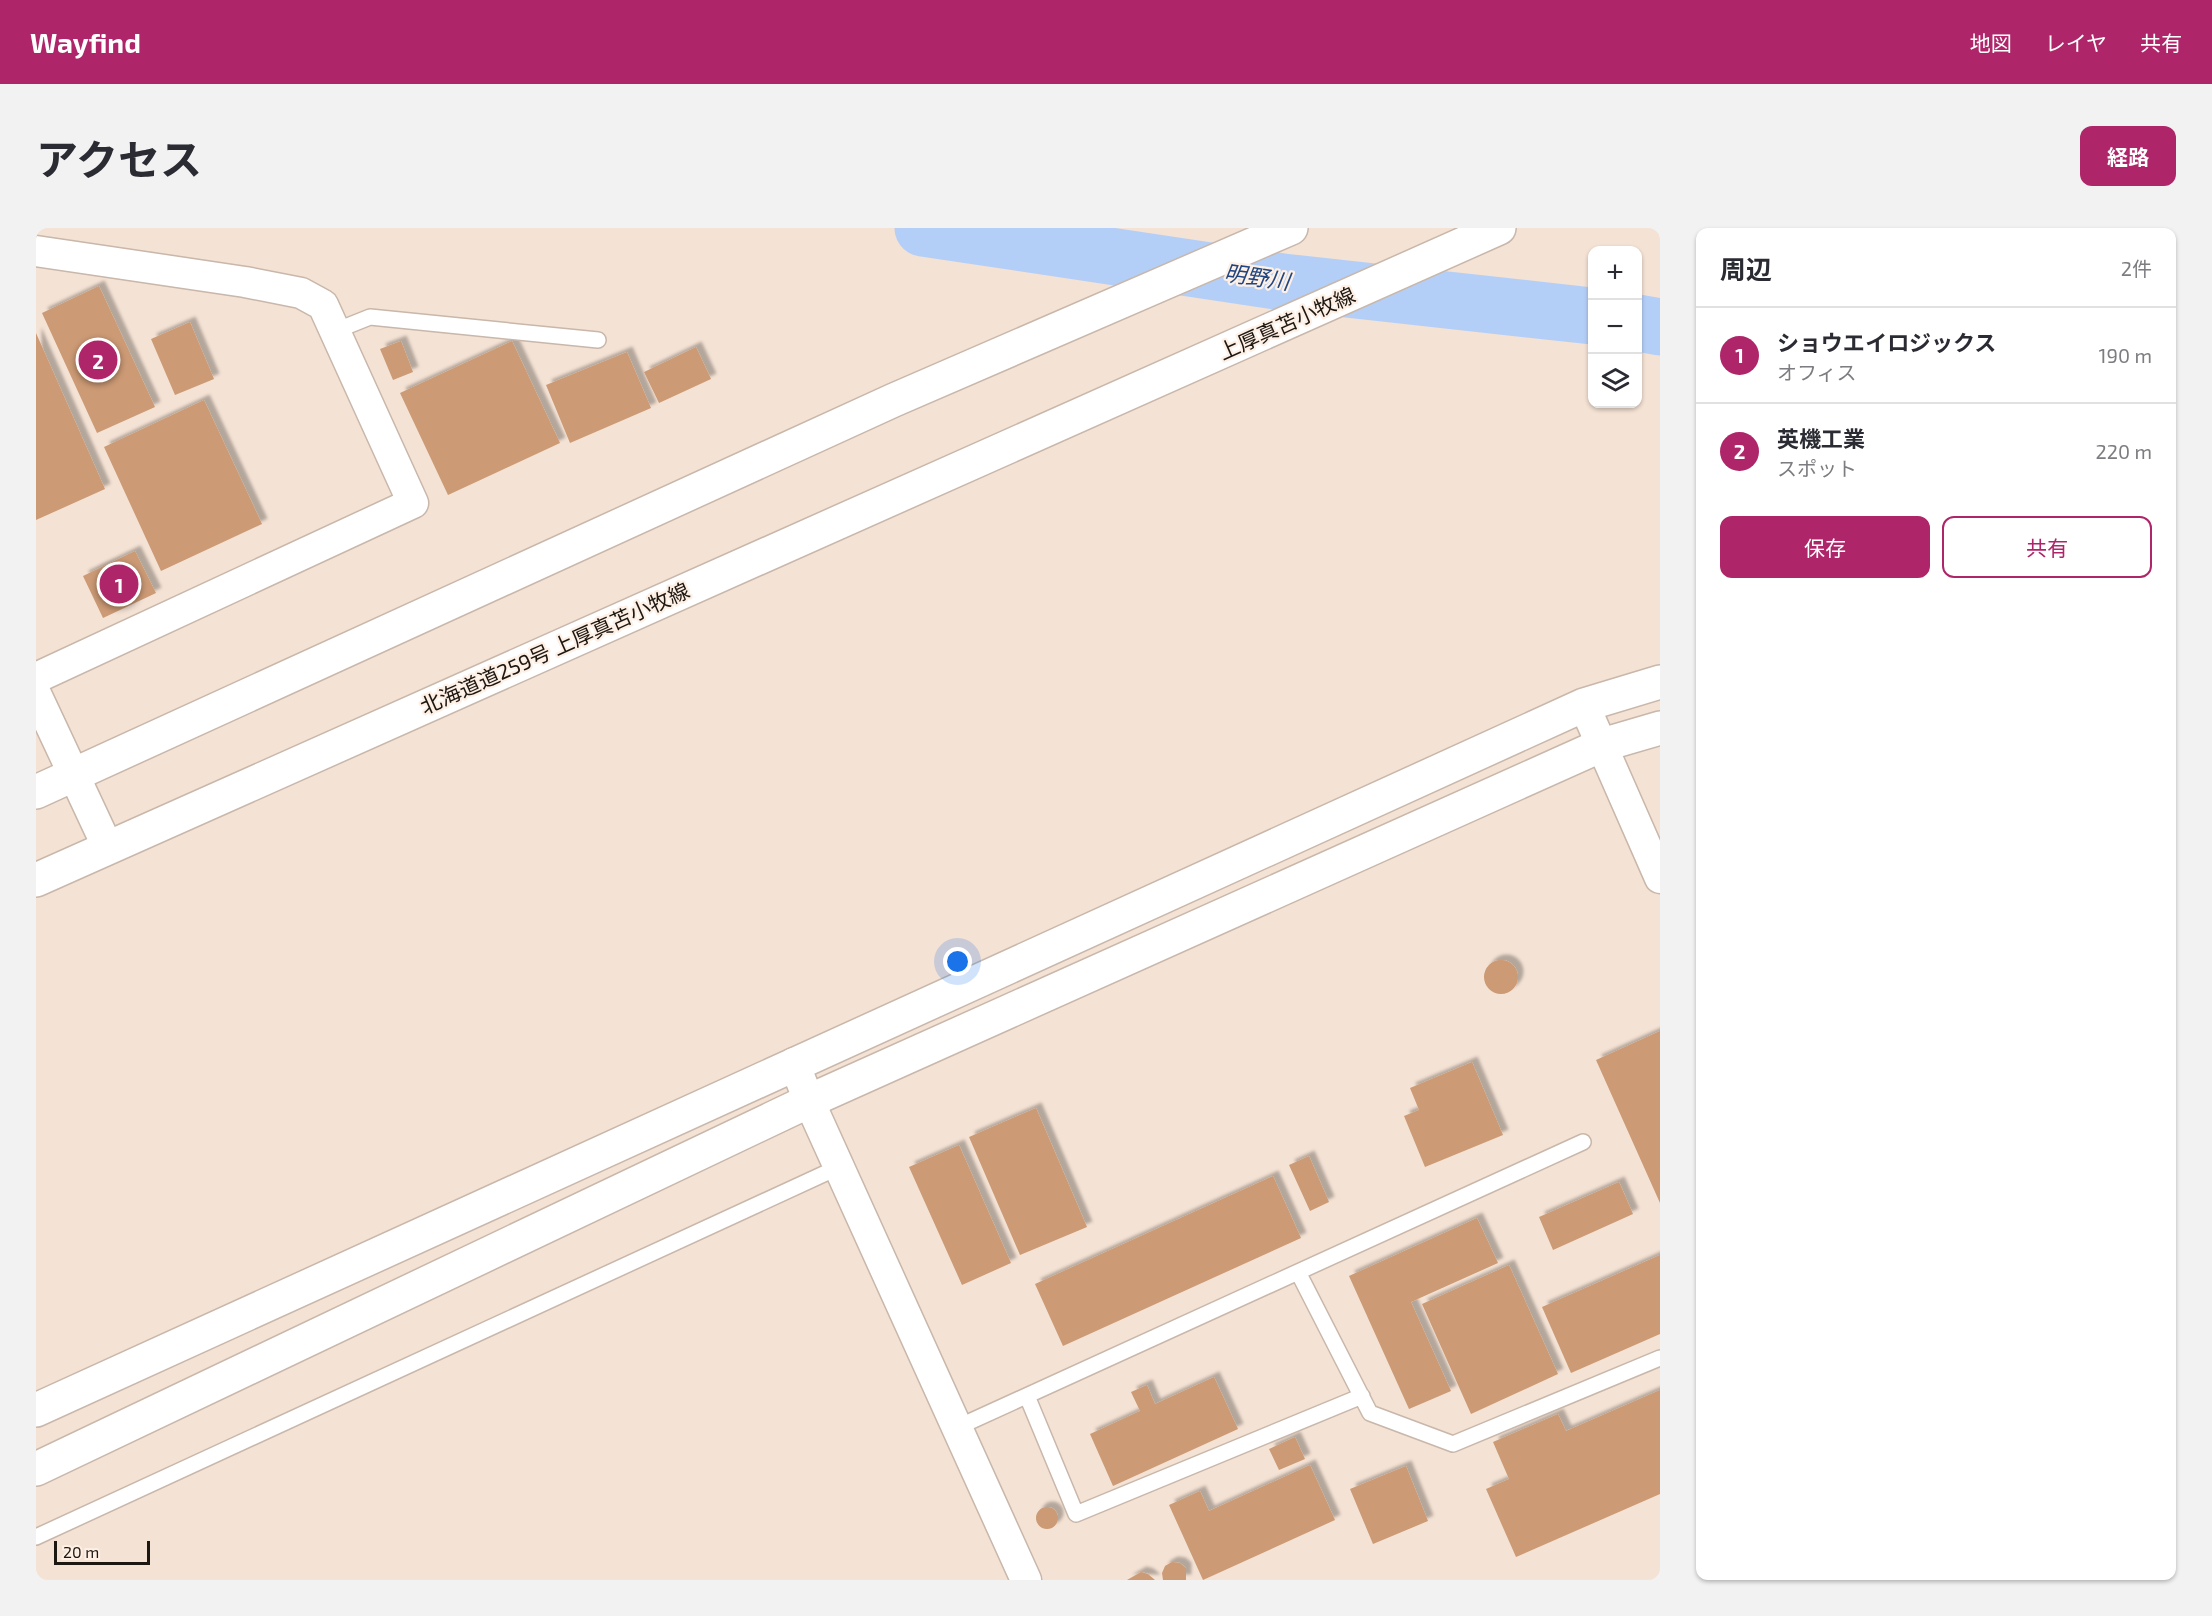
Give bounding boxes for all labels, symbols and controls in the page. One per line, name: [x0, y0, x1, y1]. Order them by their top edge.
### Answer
text: Wayfind: [30, 25, 141, 59]
text: 地図: [1970, 30, 2012, 55]
text: レイヤ: [2045, 30, 2107, 55]
text: 共有: [2140, 30, 2182, 55]
button: 経路: [2080, 126, 2176, 186]
text: アクセス: [36, 133, 202, 183]
map controls: [1588, 246, 1642, 408]
button: +: [1588, 246, 1642, 300]
text: 周辺: [1720, 253, 1772, 284]
text: 2件: [2121, 256, 2152, 280]
water label: 明野川: [1223, 259, 1294, 294]
street label: 上厚真苫小牧線: [1214, 281, 1359, 364]
button: −: [1588, 300, 1642, 354]
text: ショウエイロジックス: [1777, 329, 1996, 355]
pin: 2: [78, 338, 118, 382]
text: 1: [1735, 343, 1744, 367]
text: 190 m: [2099, 343, 2152, 367]
button: layers: [1588, 354, 1642, 408]
text: オフィス: [1777, 360, 1857, 384]
text: 英機工業: [1777, 425, 1865, 451]
text: 2: [1734, 439, 1745, 463]
text: 220 m: [2095, 439, 2152, 463]
text: スポット: [1777, 456, 1857, 480]
button: 保存: [1720, 516, 1930, 578]
button: 共有: [1942, 516, 2152, 578]
pin: 1: [100, 562, 139, 606]
street label: 北海道道259号 上厚真苫小牧線: [416, 577, 693, 718]
your location: [943, 947, 972, 976]
scale bar: [54, 1538, 150, 1566]
text: 20 m: [63, 1542, 99, 1561]

